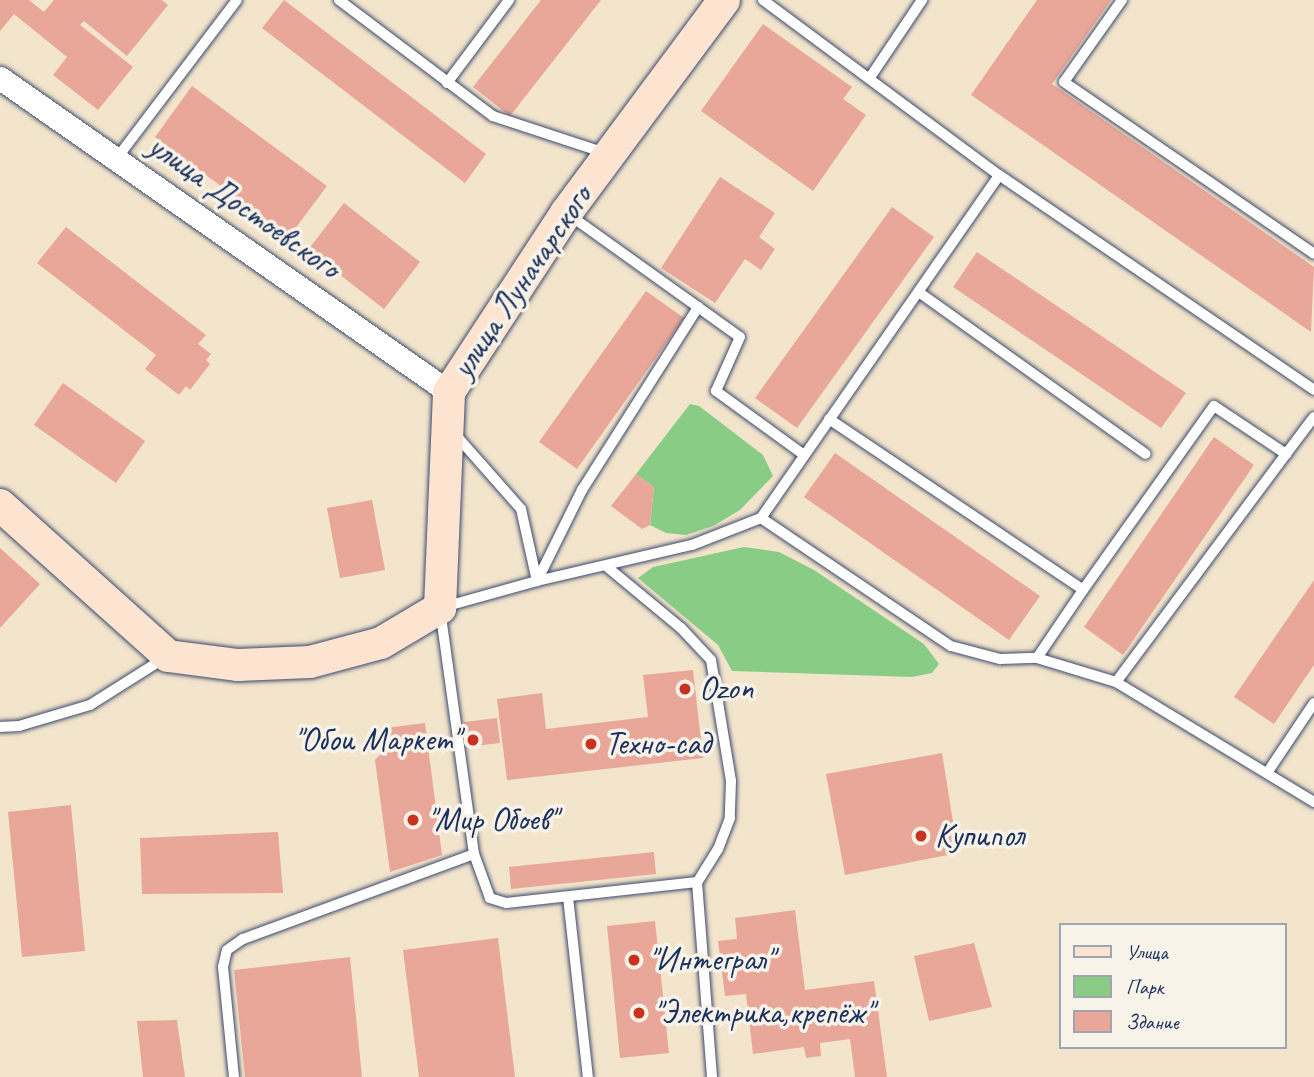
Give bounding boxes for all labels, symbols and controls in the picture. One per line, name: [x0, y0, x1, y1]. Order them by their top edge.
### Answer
street label: улица Достоевского: [140, 126, 348, 288]
street label: улица Луначарского: [443, 178, 601, 386]
place label: Ozon: [699, 669, 753, 709]
marker: Ozon: [677, 681, 693, 697]
place label: "Обои Маркет": [291, 720, 459, 760]
place label: Техно-сад: [605, 724, 711, 764]
marker: "Обои Маркет": [465, 732, 481, 748]
marker: Техно-сад: [583, 736, 599, 752]
place label: "Мир Обоев": [427, 800, 557, 840]
marker: "Мир Обоев": [405, 812, 421, 828]
place label: Купипол: [935, 816, 1024, 856]
marker: Купипол: [913, 828, 929, 844]
legend: [1058, 923, 1286, 1049]
text: Улица: [1126, 939, 1168, 965]
place label: "Интеграл": [648, 940, 773, 980]
marker: "Интеграл": [626, 952, 642, 968]
text: Парк: [1126, 974, 1163, 1000]
place label: "Электрика,крепёж": [653, 993, 873, 1033]
marker: "Электрика,крепёж": [631, 1005, 647, 1021]
text: Здание: [1126, 1009, 1179, 1035]

